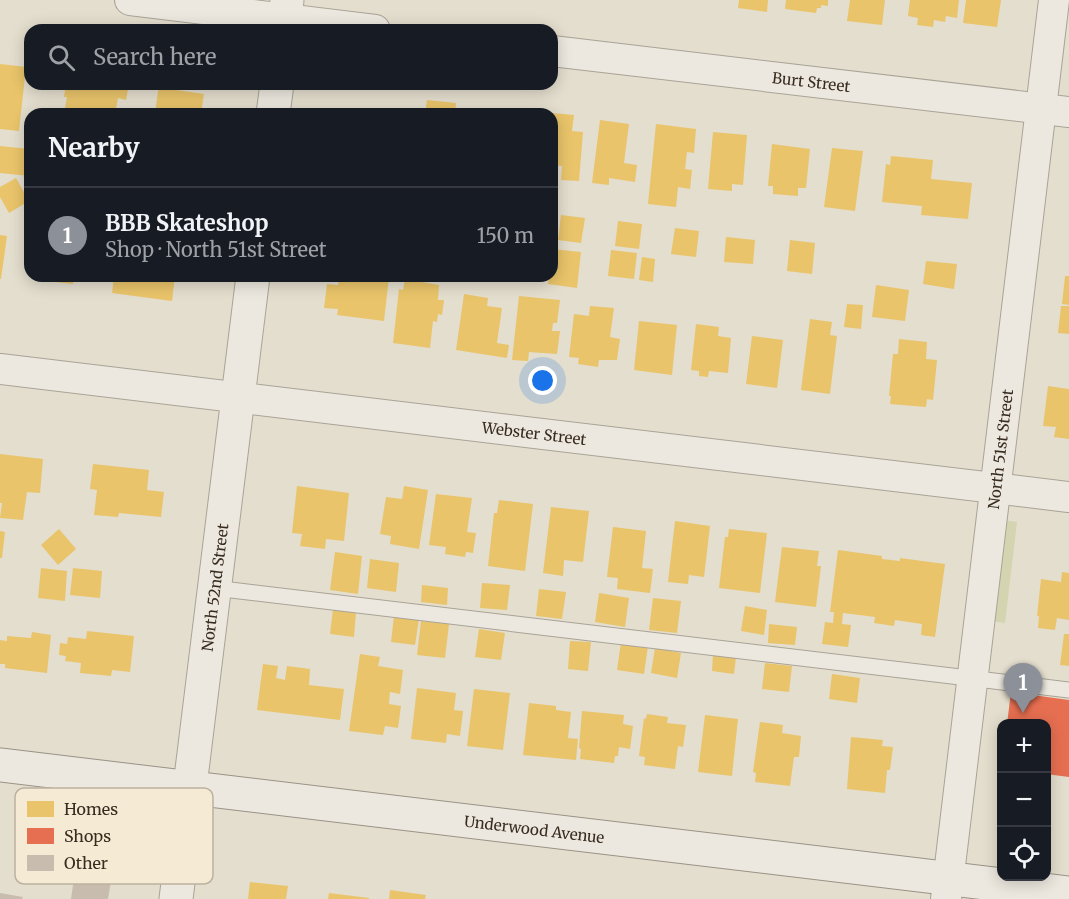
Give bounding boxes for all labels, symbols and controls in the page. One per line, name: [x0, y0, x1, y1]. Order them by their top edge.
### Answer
search box: [24, 24, 558, 90]
icon: search: [45, 41, 78, 74]
text: Search here: [93, 43, 216, 71]
street label: Burt Street: [771, 68, 851, 96]
text: Nearby: [48, 131, 140, 164]
text: BBB Skateshop: [105, 209, 268, 237]
text: 1: [63, 223, 72, 248]
text: 150 m: [477, 223, 534, 248]
text: Shop · North 51st Street: [105, 237, 326, 262]
your location: [528, 366, 557, 395]
street label: North 51st Street: [983, 388, 1017, 510]
street label: Webster Street: [480, 417, 588, 449]
street label: North 52nd Street: [197, 522, 232, 652]
pin: 1: [1004, 664, 1042, 713]
map controls: [997, 719, 1051, 881]
button: +: [997, 719, 1051, 773]
button: −: [997, 773, 1051, 827]
legend: [15, 788, 213, 884]
text: Homes: [64, 799, 118, 819]
street label: Underwood Avenue: [463, 811, 606, 847]
text: Shops: [64, 826, 111, 846]
button: locate: [997, 827, 1051, 881]
text: Other: [64, 853, 108, 873]

